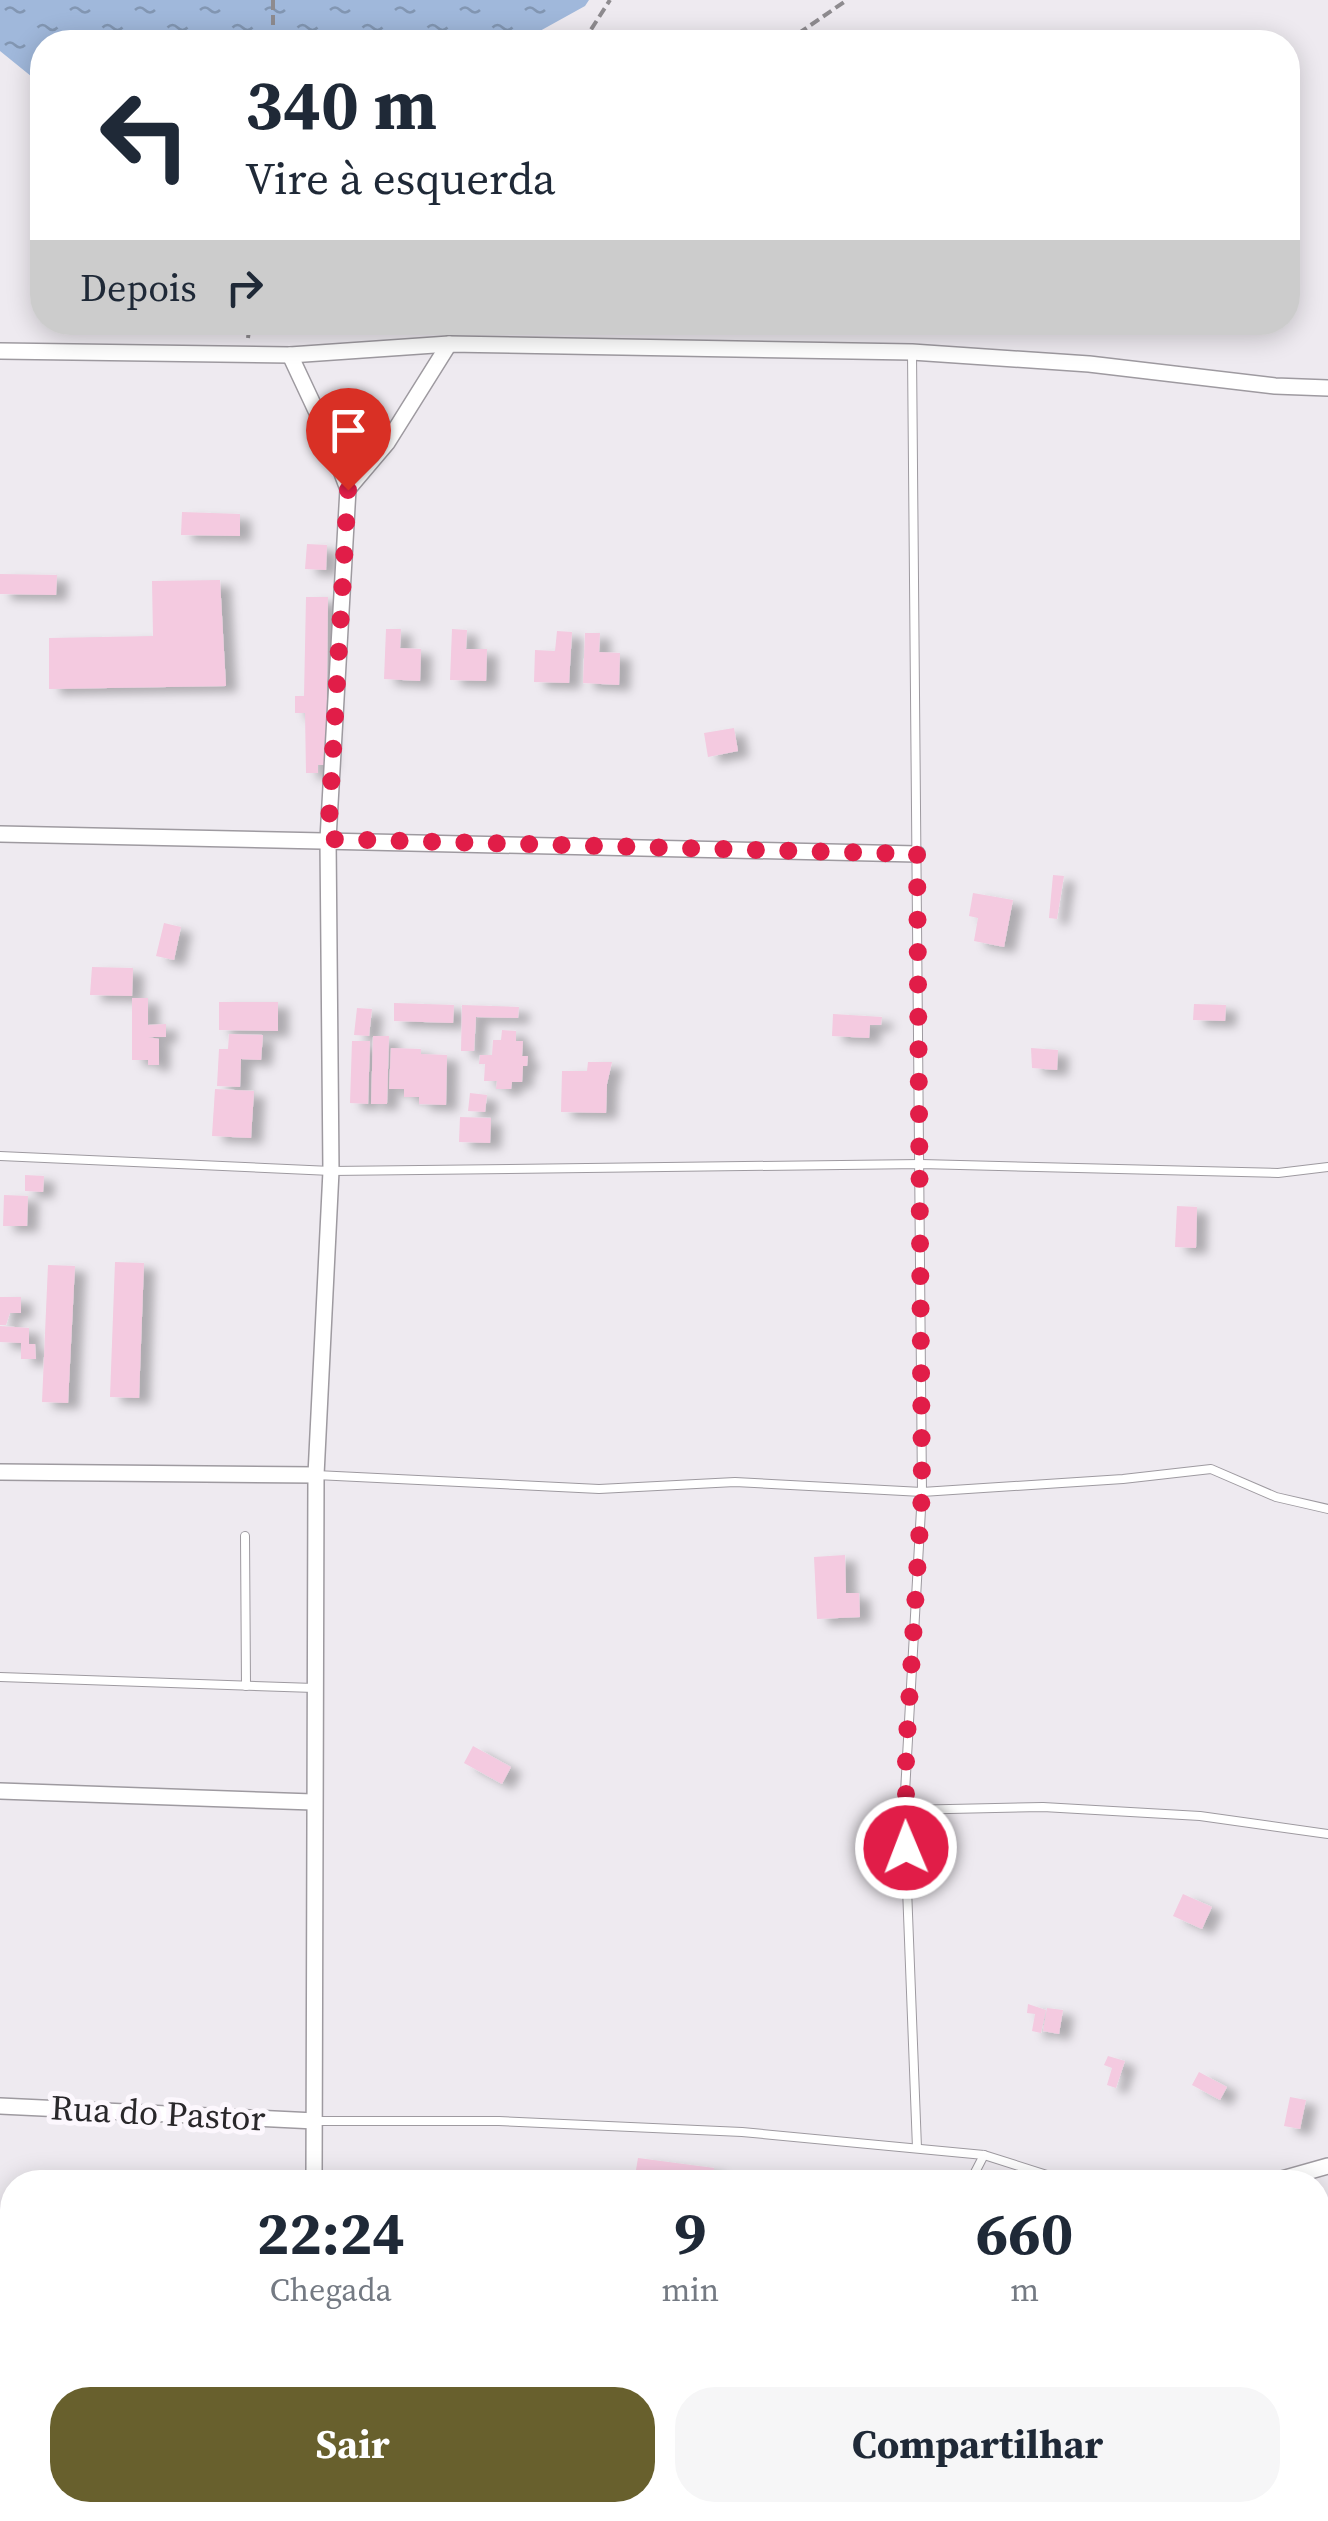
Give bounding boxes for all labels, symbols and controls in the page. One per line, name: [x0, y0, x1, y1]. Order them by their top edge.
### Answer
text: 340 m: [245, 56, 437, 152]
icon: left: [80, 70, 210, 200]
text: Vire à esquerda: [245, 147, 556, 209]
icon: right: [217, 260, 272, 315]
text: Depois: [80, 262, 197, 314]
pin: [306, 388, 391, 491]
icon: arrive: [321, 403, 376, 458]
position arrow: [854, 1796, 958, 1900]
street label: Rua do Pastor: [49, 2083, 267, 2143]
text: 22:24: [257, 2192, 405, 2274]
text: 9: [674, 2192, 707, 2274]
text: 660: [976, 2192, 1073, 2274]
text: Chegada: [270, 2268, 392, 2312]
text: min: [661, 2268, 719, 2312]
text: m: [1010, 2268, 1039, 2312]
button: Sair: [50, 2387, 655, 2502]
button: Compartilhar: [675, 2387, 1280, 2502]

